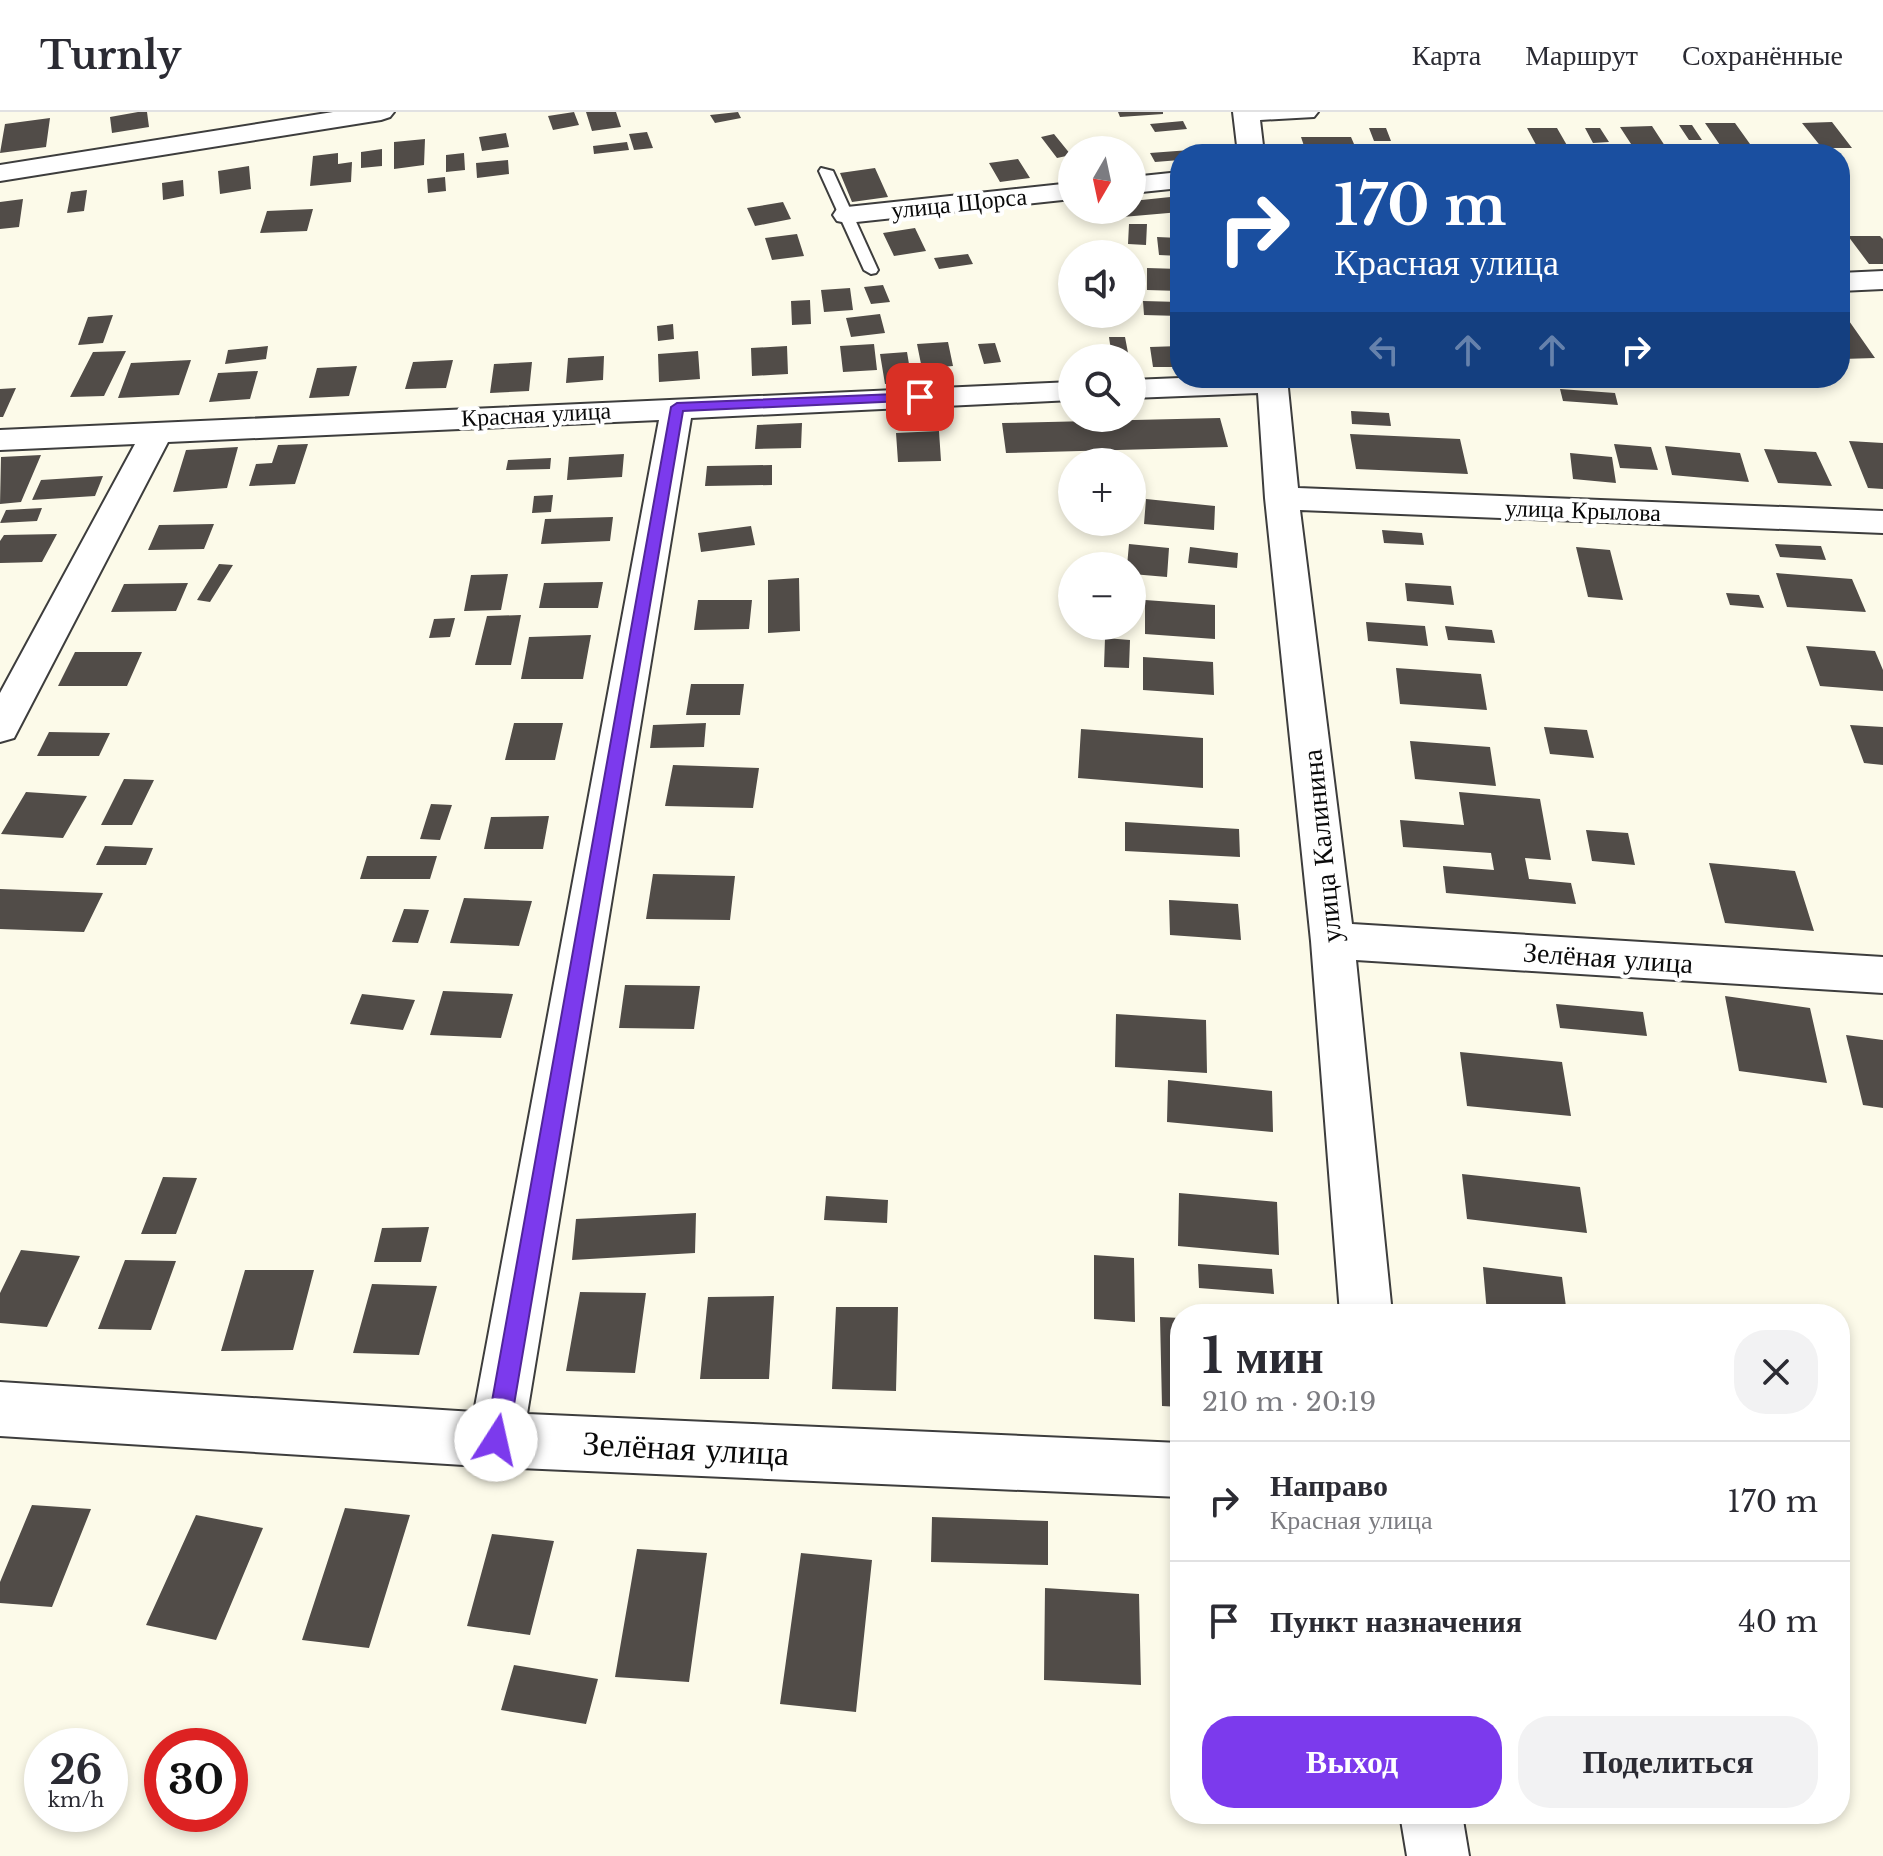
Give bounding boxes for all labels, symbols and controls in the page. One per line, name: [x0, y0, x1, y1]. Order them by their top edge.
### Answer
text: Turnly: [40, 32, 181, 79]
text: Карта: [1412, 38, 1481, 73]
text: Маршрут: [1525, 38, 1638, 73]
text: Сохранённые: [1682, 38, 1843, 73]
north arrow: [1058, 136, 1146, 224]
map controls: [1058, 136, 1146, 640]
text: 170 m: [1334, 171, 1506, 240]
icon: right: [1202, 176, 1306, 280]
street label: улица Щорса: [890, 181, 1028, 225]
button: sound: [1058, 240, 1146, 328]
text: Красная улица: [1334, 240, 1559, 285]
icon: left: [1362, 328, 1406, 372]
icon: ahead: [1446, 328, 1490, 372]
icon: ahead: [1530, 328, 1574, 372]
icon: right: [1614, 328, 1658, 372]
button: search: [1058, 344, 1146, 432]
pin: [886, 363, 954, 431]
icon: arrive: [898, 375, 942, 419]
street label: Красная улица: [460, 396, 612, 432]
button: +: [1058, 448, 1146, 536]
street label: улица Крылова: [1505, 493, 1662, 527]
button: −: [1058, 552, 1146, 640]
street label: улица Калинина: [1294, 747, 1350, 945]
street label: Зелёная улица: [1522, 935, 1695, 981]
text: 1 мин: [1202, 1326, 1324, 1386]
button: close: [1734, 1330, 1818, 1414]
text: 210 m · 20:19: [1202, 1386, 1376, 1418]
position arrow: [454, 1398, 538, 1482]
street label: Зелёная улица: [582, 1422, 790, 1474]
text: Направо: [1270, 1467, 1388, 1504]
icon: right: [1202, 1479, 1246, 1523]
text: 170 m: [1727, 1483, 1818, 1520]
text: Красная улица: [1270, 1504, 1433, 1536]
icon: arrive: [1202, 1599, 1246, 1643]
text: Пункт назначения: [1270, 1603, 1522, 1640]
text: 40 m: [1738, 1603, 1818, 1640]
button: Выход: [1202, 1716, 1502, 1808]
button: Поделиться: [1518, 1716, 1818, 1808]
speed limit sign: 30: [144, 1728, 248, 1832]
text: 26: [50, 1745, 103, 1795]
text: km/h: [48, 1788, 104, 1812]

